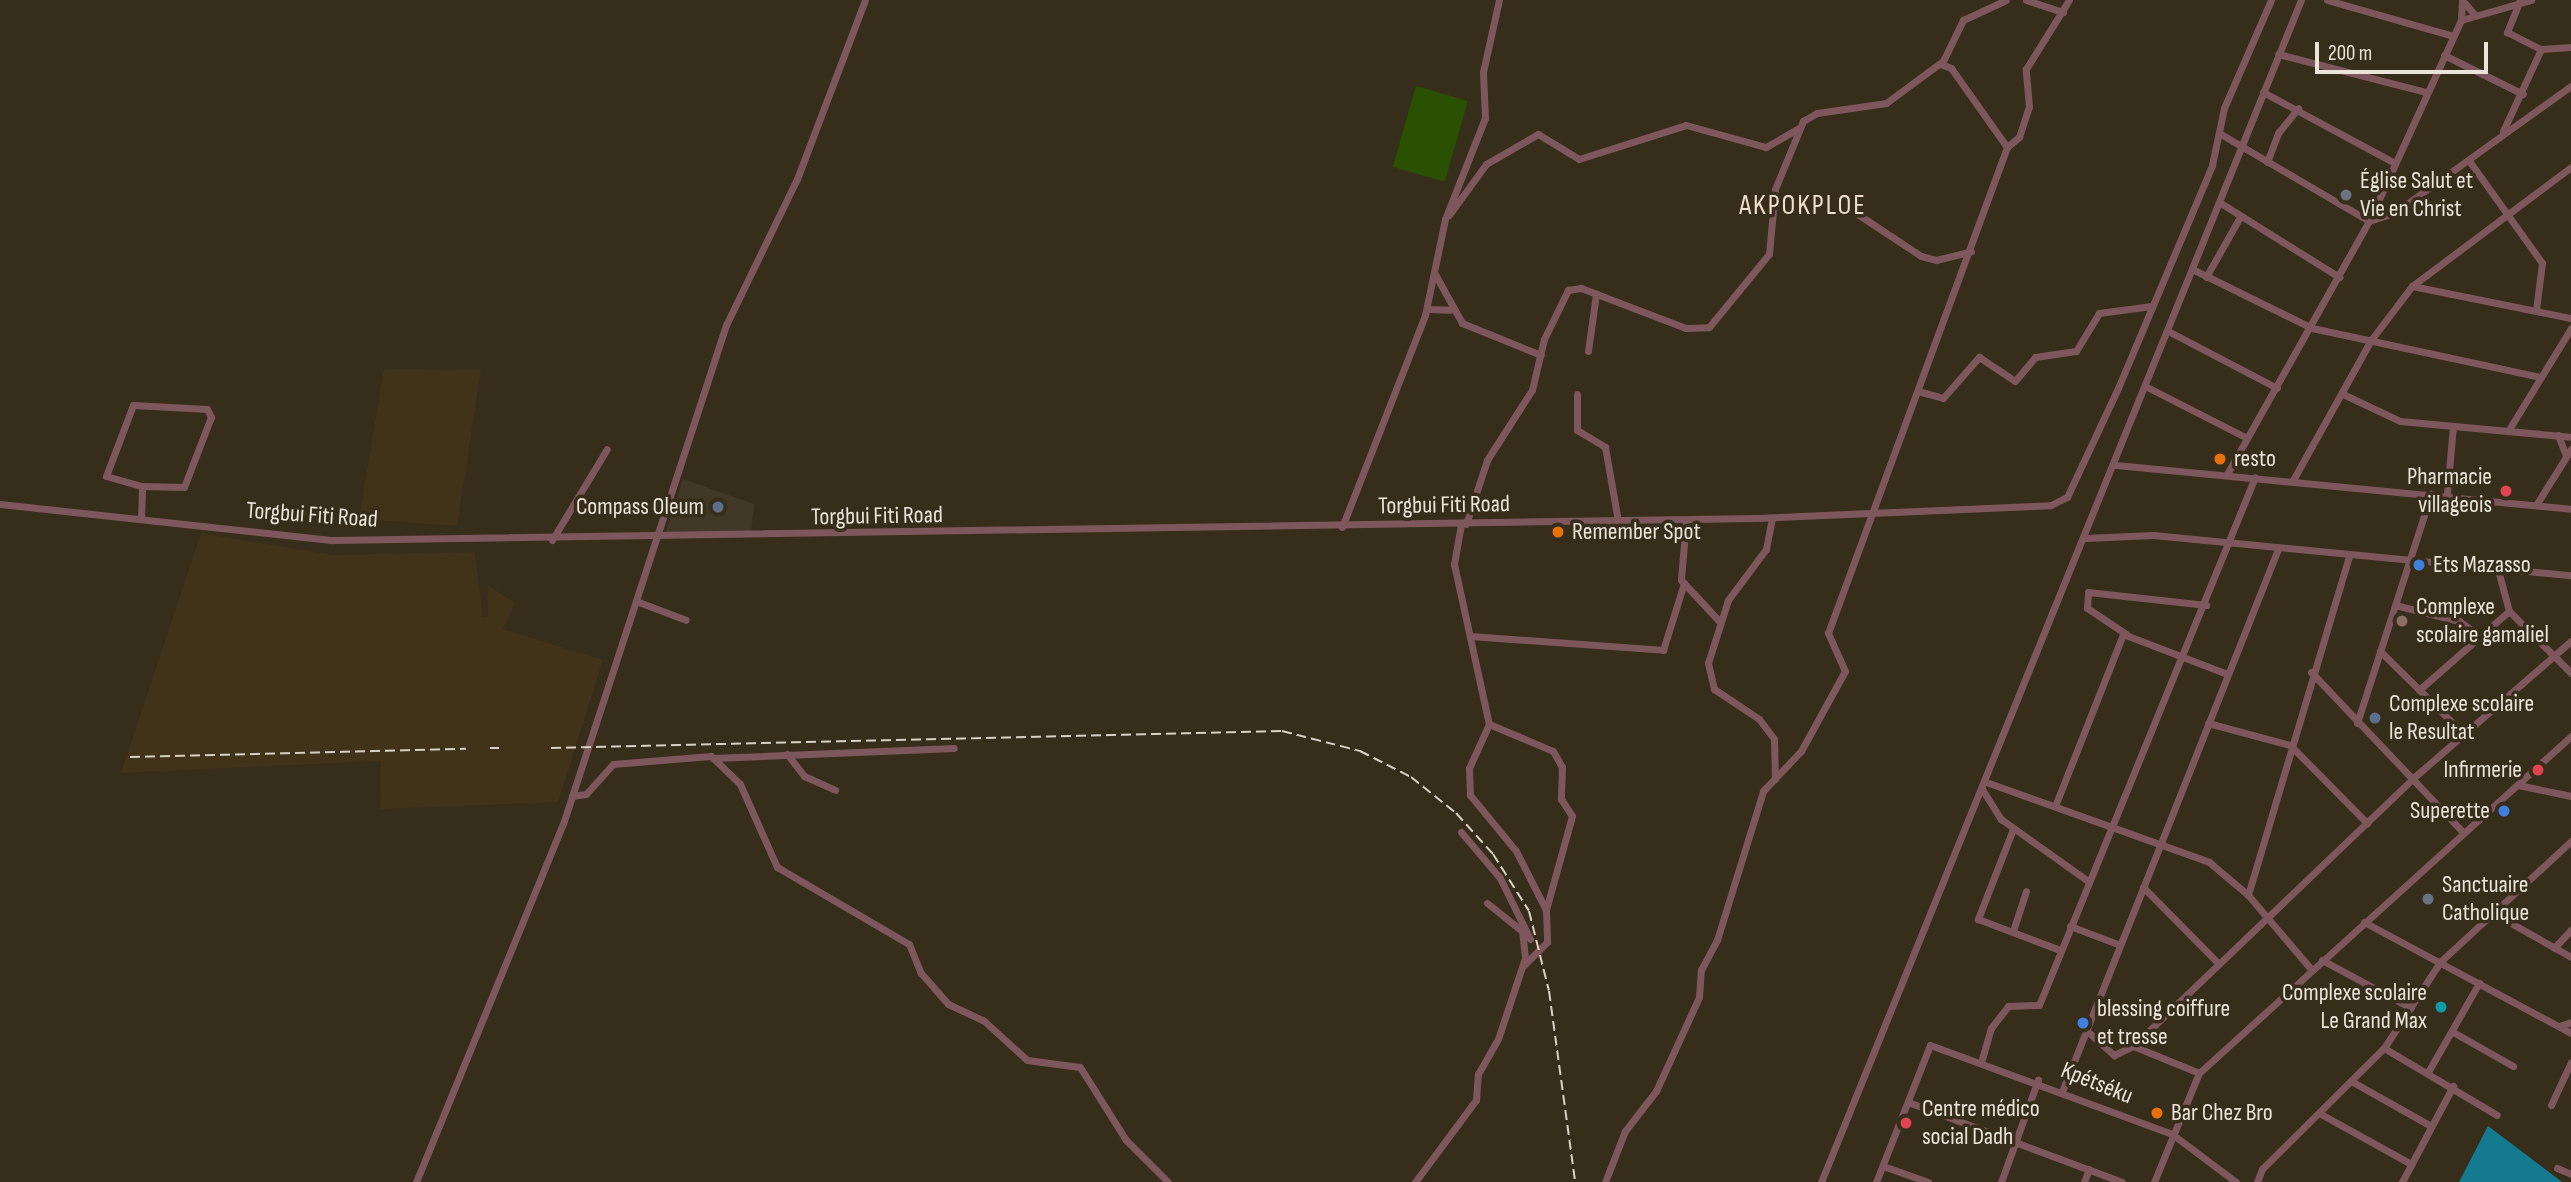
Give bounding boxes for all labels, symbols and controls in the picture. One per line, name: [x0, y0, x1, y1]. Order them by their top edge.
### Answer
scale bar: [2319, 28, 2492, 72]
text: 200 m: [2328, 41, 2372, 66]
place label: Église Salut et Vie en Christ: [2360, 167, 2473, 223]
marker: Église Salut et Vie en Christ: [2338, 187, 2354, 203]
district label: AKPOKPLOE: [1740, 189, 1866, 223]
place label: resto: [2234, 445, 2276, 473]
marker: resto: [2212, 451, 2228, 467]
place label: Pharmacie villageois: [2407, 463, 2492, 519]
marker: Pharmacie villageois: [2498, 483, 2514, 499]
street label: Torgbui Fiti Road: [1378, 489, 1510, 521]
place label: Compass Oleum: [576, 493, 704, 521]
street label: Torgbui Fiti Road: [245, 496, 379, 534]
marker: Compass Oleum: [710, 499, 726, 515]
street label: Torgbui Fiti Road: [811, 500, 943, 532]
place label: Remember Spot: [1572, 518, 1701, 546]
marker: Remember Spot: [1550, 524, 1566, 540]
place label: Ets Mazasso: [2433, 551, 2531, 579]
marker: Ets Mazasso: [2411, 557, 2427, 573]
place label: Complexe scolaire gamaliel: [2416, 593, 2549, 649]
marker: Complexe scolaire gamaliel: [2394, 613, 2410, 629]
place label: Complexe scolaire le Resultat: [2389, 690, 2534, 746]
marker: Complexe scolaire le Resultat: [2367, 710, 2383, 726]
place label: Infirmerie: [2443, 756, 2522, 784]
marker: Infirmerie: [2528, 760, 2548, 780]
place label: Superette: [2410, 797, 2490, 825]
marker: Superette: [2496, 803, 2512, 819]
place label: Sanctuaire Catholique: [2442, 871, 2529, 927]
marker: Sanctuaire Catholique: [2420, 891, 2436, 907]
place label: Complexe scolaire Le Grand Max: [2282, 979, 2427, 1035]
place label: blessing coiffure et tresse: [2097, 995, 2230, 1051]
marker: Complexe scolaire Le Grand Max: [2433, 999, 2449, 1015]
marker: blessing coiffure et tresse: [2075, 1015, 2091, 1031]
street label: Kpétséku: [2057, 1056, 2137, 1110]
place label: Centre médico social Dadh: [1922, 1095, 2040, 1151]
place label: Bar Chez Bro: [2171, 1099, 2273, 1127]
marker: Bar Chez Bro: [2149, 1105, 2165, 1121]
marker: Centre médico social Dadh: [1896, 1113, 1916, 1133]

